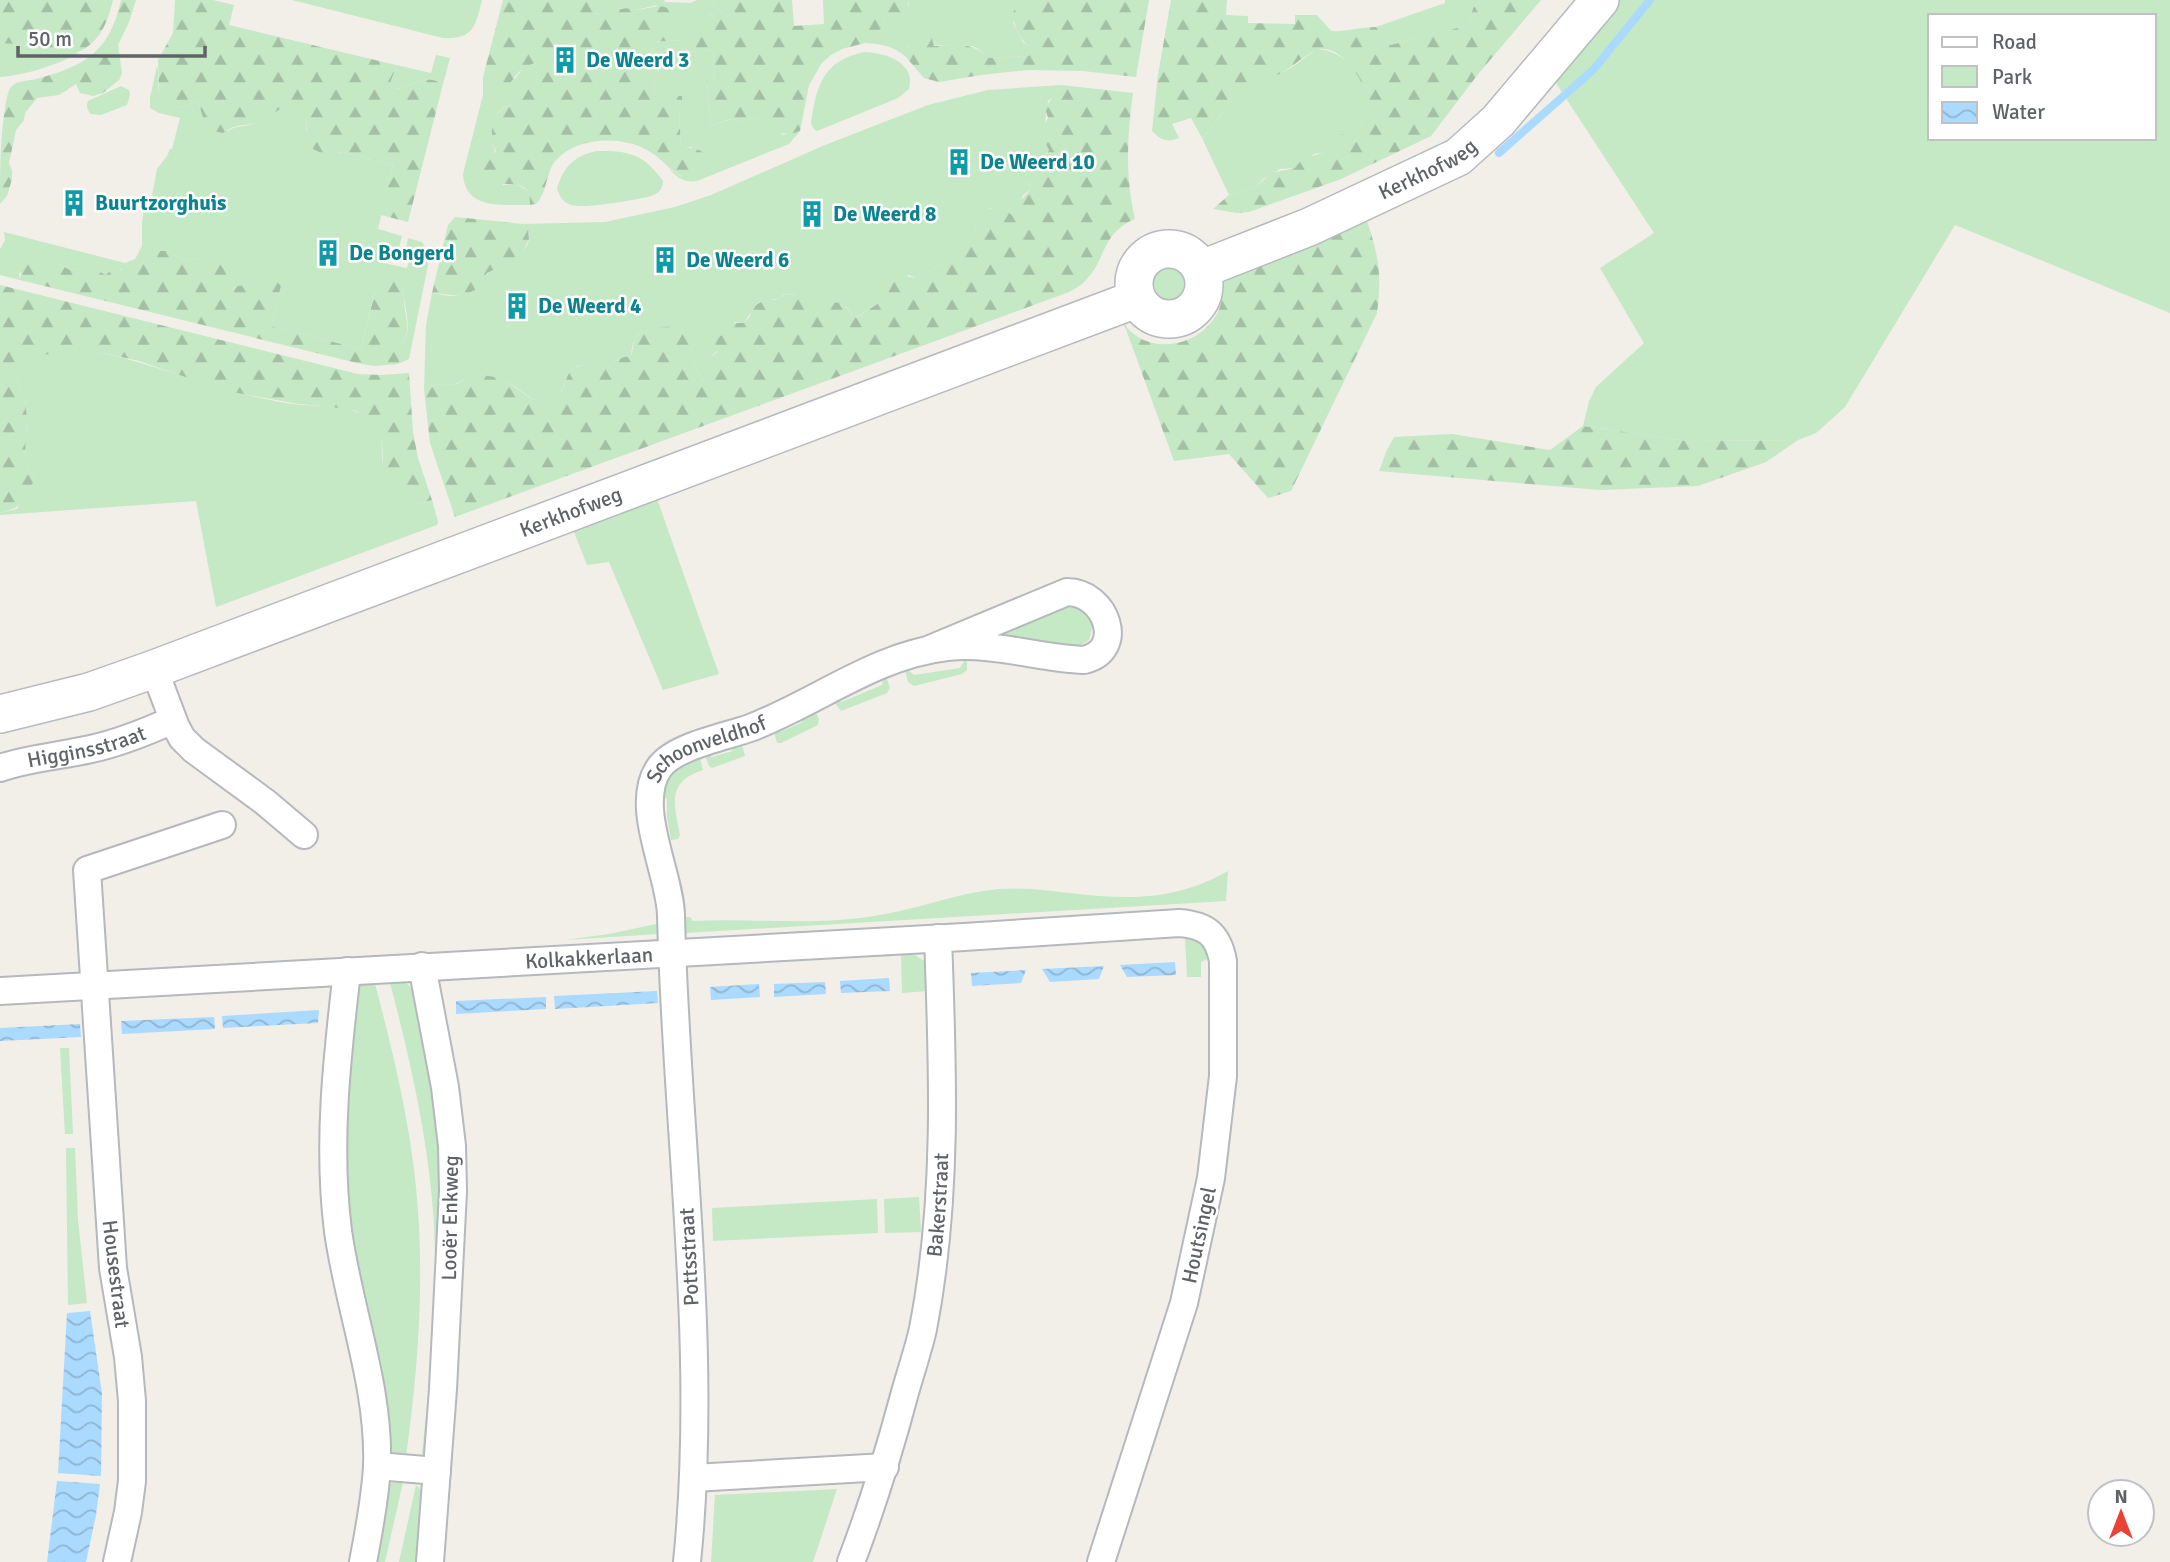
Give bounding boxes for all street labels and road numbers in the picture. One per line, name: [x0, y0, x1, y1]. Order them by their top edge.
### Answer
street label: Kerkhofweg: [1374, 133, 1482, 205]
street label: Kerkhofweg: [516, 481, 626, 543]
street label: Schoonveldhof: [640, 709, 771, 787]
street label: Higginsstraat: [25, 720, 149, 773]
street label: Kolkakkerlaan: [524, 941, 654, 975]
street label: Bakerstraat: [921, 1153, 954, 1258]
street label: Looër Enkweg: [436, 1155, 464, 1281]
street label: Houtsingel: [1176, 1184, 1222, 1286]
street label: Pottsstraat: [673, 1207, 705, 1307]
street label: Housestraat: [96, 1218, 136, 1330]

